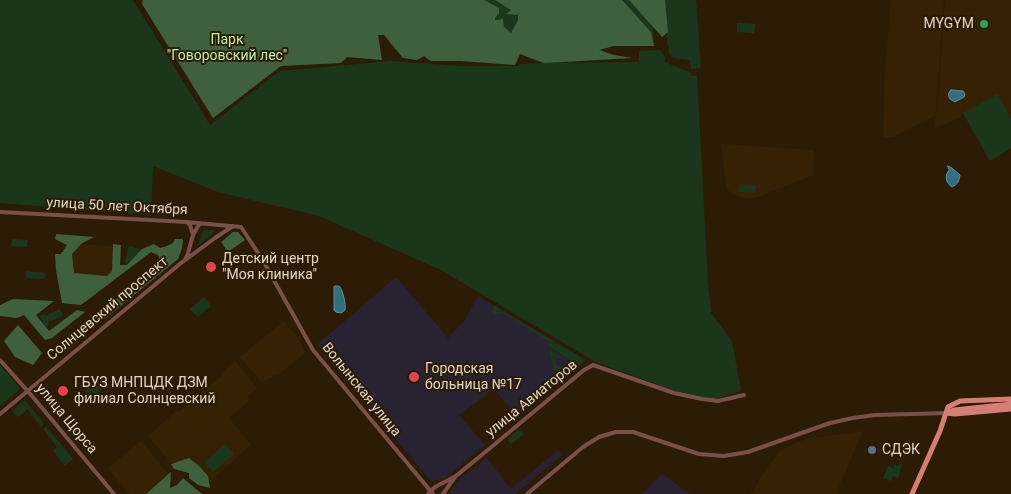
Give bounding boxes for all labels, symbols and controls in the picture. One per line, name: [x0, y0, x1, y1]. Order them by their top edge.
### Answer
place label: MYGYM: [924, 16, 974, 32]
marker: MYGYM: [978, 18, 990, 30]
park label: Парк "Говоровский лес": [167, 32, 287, 64]
street label: улица 50 лет Октября: [46, 195, 188, 219]
place label: Детский центр "Моя клиника": [222, 251, 319, 284]
street label: Солнцевский проспект: [44, 254, 172, 364]
marker: Детский центр "Моя клиника": [204, 260, 218, 274]
street label: Волынская улица: [318, 340, 404, 440]
street label: улица Авиаторов: [483, 357, 581, 441]
place label: Городская больница №17: [425, 361, 522, 394]
marker: Городская больница №17: [407, 370, 421, 384]
place label: ГБУЗ МНПЦДК ДЗМ филиал Солнцевский: [74, 375, 216, 408]
street label: улица Щорса: [32, 381, 100, 457]
marker: ГБУЗ МНПЦДК ДЗМ филиал Солнцевский: [56, 384, 70, 398]
place label: СДЭК: [882, 442, 920, 458]
marker: СДЭК: [866, 444, 878, 456]

